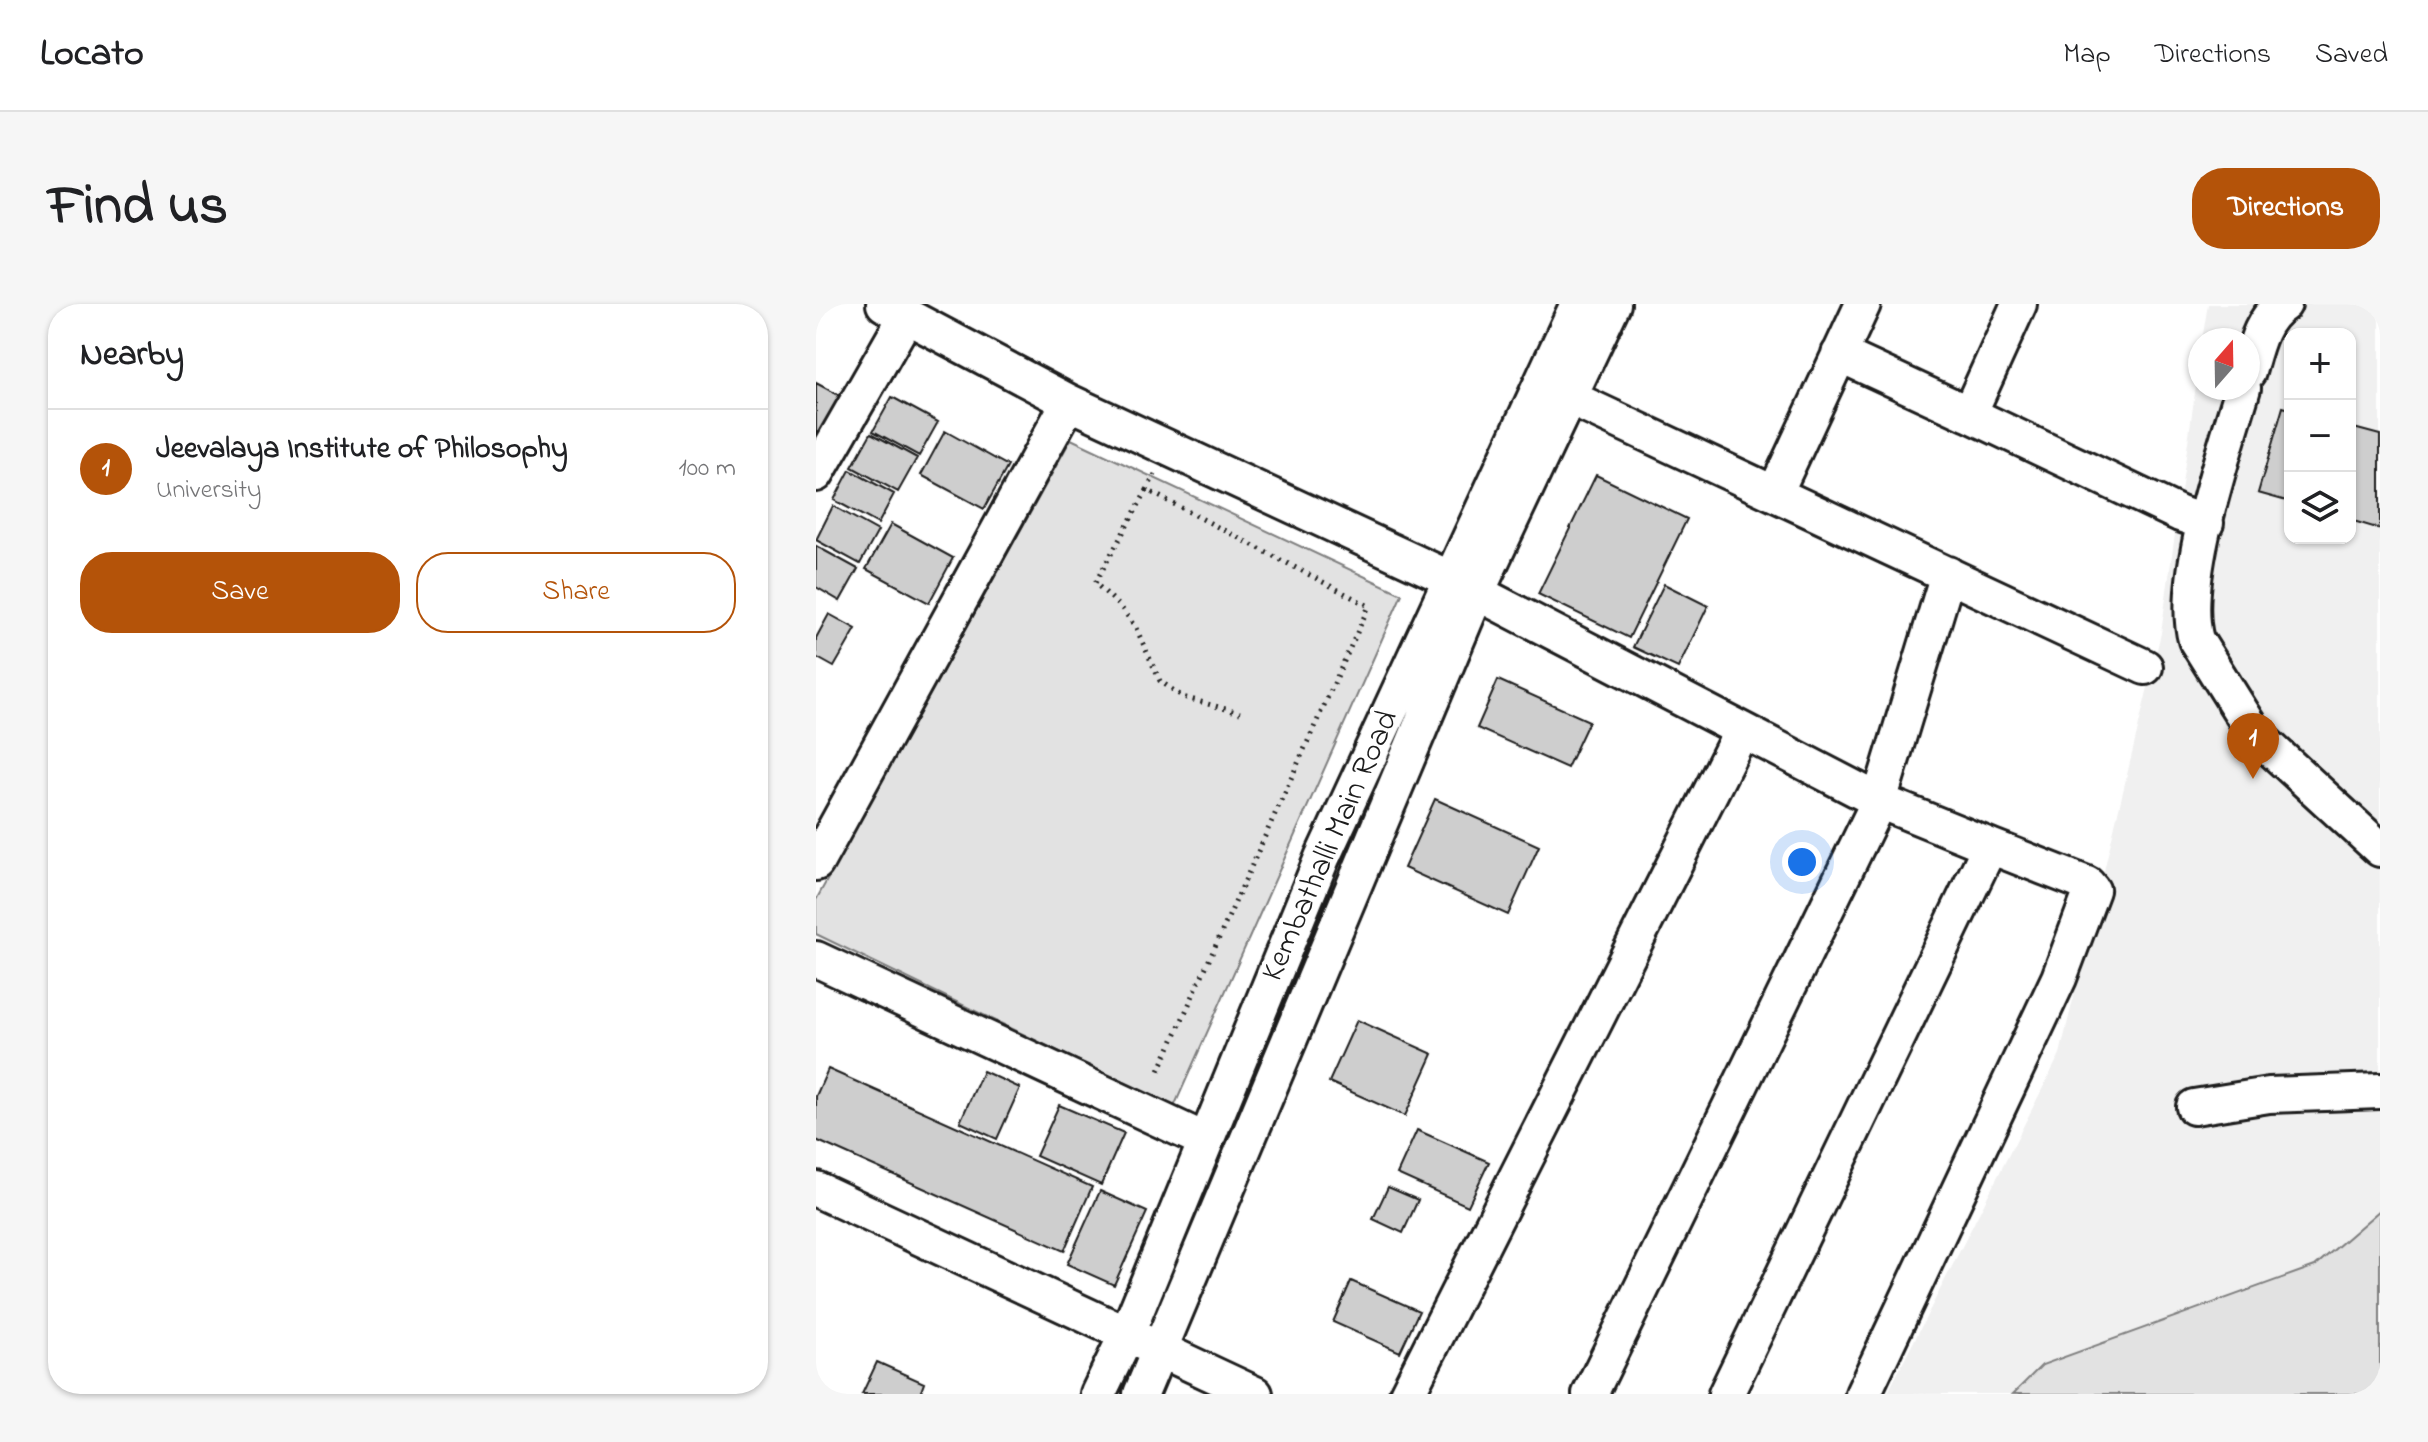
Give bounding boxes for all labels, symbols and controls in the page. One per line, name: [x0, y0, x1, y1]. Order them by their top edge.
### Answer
text: Locato: [40, 27, 144, 83]
text: Map: [2063, 35, 2111, 76]
text: Directions: [2155, 35, 2271, 76]
text: Saved: [2315, 35, 2388, 76]
text: Find us: [48, 168, 228, 249]
button: Directions: [2192, 168, 2380, 249]
north arrow: [2188, 328, 2260, 400]
map controls: [2284, 328, 2356, 544]
button: +: [2284, 328, 2356, 400]
text: Nearby: [80, 331, 184, 381]
button: −: [2284, 400, 2356, 472]
text: Jeevalaya Institute of Philosophy: [156, 428, 568, 472]
text: 1: [102, 450, 110, 488]
text: 100 m: [679, 450, 736, 488]
text: University: [156, 472, 262, 510]
button: layers: [2284, 472, 2356, 544]
button: Save: [80, 552, 400, 633]
button: Share: [416, 552, 736, 633]
street label: Kembathalli Main Road: [1250, 703, 1412, 989]
pin: 1: [2227, 713, 2279, 779]
your location: [1782, 842, 1822, 882]

